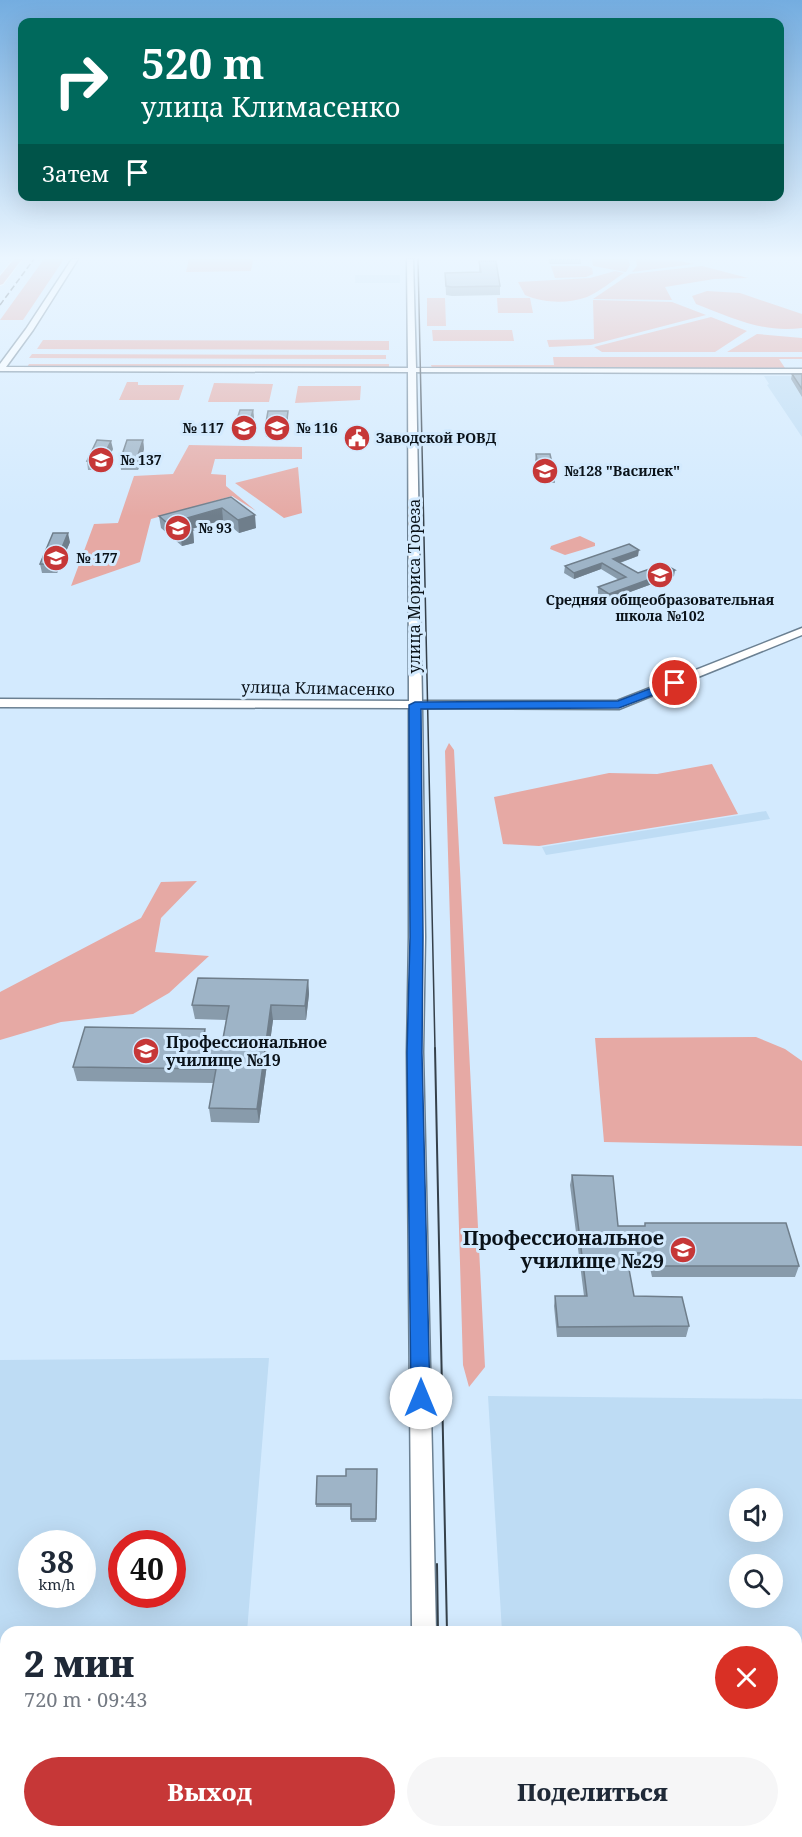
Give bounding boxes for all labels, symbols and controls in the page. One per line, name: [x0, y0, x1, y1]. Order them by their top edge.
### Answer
text: 520 m: [141, 34, 265, 91]
icon: right: [42, 42, 120, 120]
text: улица Климасенко: [141, 88, 400, 125]
icon: arrive: [121, 156, 154, 189]
text: Затем: [42, 158, 109, 188]
school or university icon: № 117: [229, 413, 259, 443]
school or university icon: № 116: [262, 413, 292, 443]
place label: № 117: [182, 418, 224, 437]
place label: № 116: [296, 418, 338, 437]
public building icon: Заводской РОВД: [342, 423, 372, 453]
place label: Заводской РОВД: [376, 428, 497, 447]
school or university icon: № 137: [86, 445, 116, 475]
place label: № 137: [120, 450, 162, 469]
school or university icon: №128 "Василек": [530, 456, 560, 486]
place label: №128 "Василек": [564, 461, 680, 480]
street label: улица Мориса Тореза: [403, 499, 425, 673]
school or university icon: № 93: [163, 513, 193, 543]
place label: № 93: [198, 518, 232, 537]
school or university icon: № 177: [41, 543, 71, 573]
place label: № 177: [76, 548, 118, 567]
school or university icon: Средняя общеобразовательная школа №102: [645, 560, 675, 590]
place label: Средняя общеобразовательная школа №102: [546, 590, 775, 625]
pin: [649, 657, 700, 708]
icon: arrive: [658, 666, 691, 699]
street label: улица Климасенко: [241, 676, 395, 700]
place label: Профессиональное училище №19: [166, 1031, 327, 1071]
school or university icon: Профессиональное училище №19: [131, 1036, 161, 1066]
place label: Профессиональное училище №29: [463, 1224, 664, 1274]
school or university icon: Профессиональное училище №29: [668, 1235, 698, 1265]
position arrow: [389, 1366, 453, 1430]
map controls: [729, 1488, 783, 1608]
button: sound: [729, 1488, 783, 1542]
speed limit sign: 40: [108, 1530, 186, 1608]
text: 38: [40, 1541, 74, 1582]
button: search: [729, 1554, 783, 1608]
text: km/h: [39, 1574, 75, 1594]
text: 2 мин: [24, 1639, 134, 1688]
button: close: [715, 1646, 778, 1709]
text: 720 m · 09:43: [24, 1686, 147, 1713]
button: Выход: [24, 1757, 395, 1826]
button: Поделиться: [407, 1757, 778, 1826]

